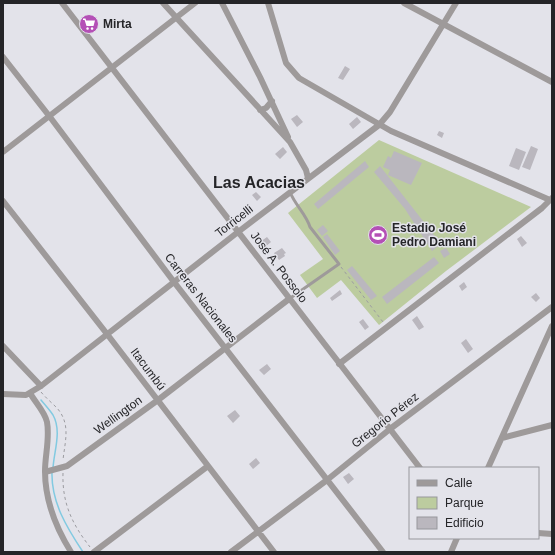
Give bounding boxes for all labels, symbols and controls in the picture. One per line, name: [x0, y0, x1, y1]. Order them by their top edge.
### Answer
supermarket icon: Mirta: [78, 13, 100, 35]
place label: Mirta: [103, 17, 132, 31]
district label: Las Acacias: [213, 174, 305, 191]
street label: Torricelli: [212, 202, 256, 240]
place label: Estadio José Pedro Damiani: [392, 221, 476, 249]
sports icon: Estadio José Pedro Damiani: [367, 224, 389, 246]
street label: José A. Possolo: [248, 229, 310, 306]
street label: Carreras Nacionales: [162, 251, 240, 345]
street label: Itacumbú: [128, 345, 168, 393]
street label: Gregorio Pérez: [349, 389, 421, 451]
street label: Wellington: [91, 393, 145, 437]
legend: [409, 467, 539, 539]
text: Calle: [445, 476, 473, 490]
text: Parque: [445, 496, 484, 510]
text: Edificio: [445, 516, 484, 530]

